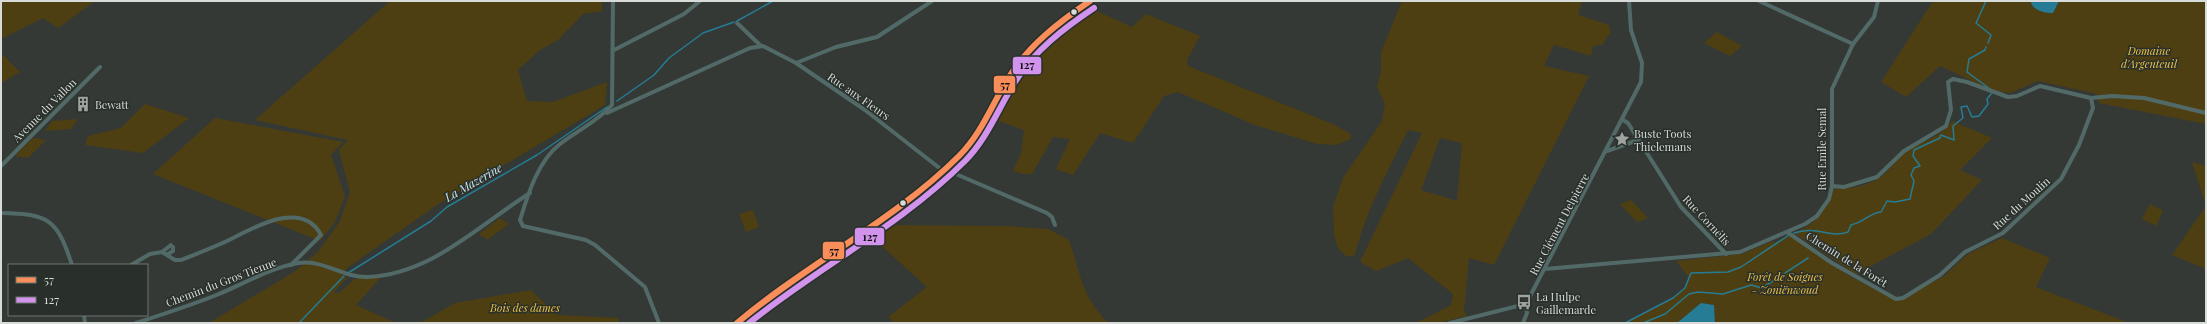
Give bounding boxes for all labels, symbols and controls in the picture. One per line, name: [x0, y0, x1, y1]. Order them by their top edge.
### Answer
unlabelled marker: [1069, 7, 1079, 17]
park label: Domaine d'Argenteuil: [2121, 43, 2178, 71]
line badge: 127: [1012, 56, 1042, 75]
text: 127: [1020, 57, 1034, 72]
street label: Rue aux Fleurs: [825, 69, 893, 123]
street label: Avenue du Vallon: [8, 74, 80, 146]
line badge: 57: [993, 75, 1016, 94]
text: 57: [1000, 77, 1010, 92]
building icon: Bewatt: [74, 95, 92, 113]
place label: Bewatt: [95, 97, 129, 112]
street label: Rue Emile Semal: [1814, 108, 1829, 190]
place label: Buste Toots Thielemans: [1634, 126, 1691, 154]
place icon: Buste Toots Thielemans: [1613, 130, 1631, 148]
water label: La Mazerine: [440, 159, 505, 205]
street label: Rue Clément Delpierre: [1526, 170, 1592, 278]
street label: Rue du Moulin: [1989, 173, 2053, 233]
street label: Rue Cornélis: [1680, 192, 1734, 248]
unlabelled marker: [898, 198, 908, 208]
line badge: 127: [854, 227, 885, 246]
street label: Chemin de la Forêt: [1803, 228, 1891, 290]
text: 127: [863, 229, 877, 244]
line badge: 57: [822, 241, 845, 260]
text: 57: [829, 243, 839, 258]
street label: Chemin du Gros Tienne: [163, 254, 279, 310]
legend: [8, 264, 148, 316]
park label: Forêt de Soignes - Zoniënwoud: [1746, 269, 1823, 297]
text: 57: [44, 271, 54, 287]
place label: La Hulpe Gaillemarde: [1536, 289, 1596, 317]
text: 127: [44, 291, 59, 307]
bus stop icon: La Hulpe Gaillemarde: [1515, 293, 1533, 311]
park label: Bois des dames: [489, 300, 561, 315]

